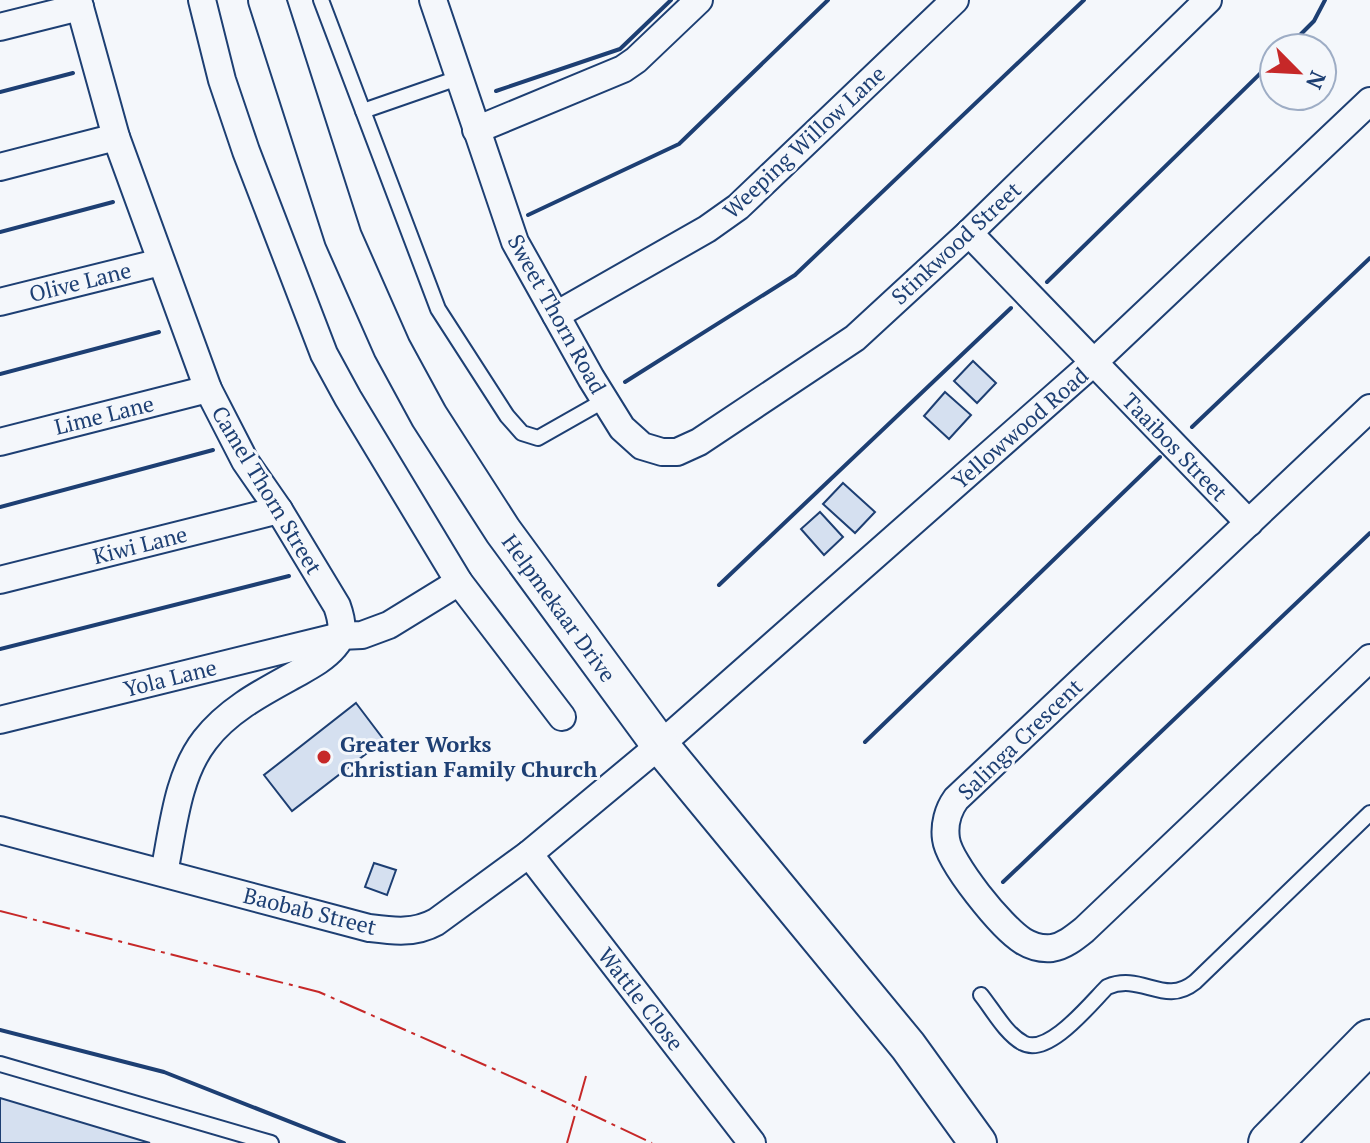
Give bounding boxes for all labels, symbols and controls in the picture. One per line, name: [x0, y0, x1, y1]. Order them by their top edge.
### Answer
north arrow: [1258, 32, 1338, 112]
street label: Weeping Willow Lane: [716, 59, 891, 224]
text: N: [1300, 67, 1333, 94]
street label: Stinkwood Street: [885, 175, 1027, 310]
street label: Sweet Thorn Road: [502, 229, 613, 399]
street label: Olive Lane: [26, 255, 134, 308]
street label: Yellowwood Road: [945, 360, 1094, 495]
street label: Taaibos Street: [1116, 386, 1234, 507]
street label: Lime Lane: [51, 388, 157, 441]
street label: Camel Thorn Street: [206, 400, 329, 579]
street label: Kiwi Lane: [90, 519, 190, 570]
street label: Helpmekaar Drive: [496, 528, 623, 687]
street label: Yola Lane: [120, 652, 219, 703]
street label: Salinga Crescent: [951, 672, 1088, 806]
place label: Greater Works Christian Family Church: [340, 729, 597, 783]
marker: Greater Works Christian Family Church: [315, 748, 333, 766]
street label: Baobab Street: [241, 880, 380, 941]
street label: Wattle Close: [592, 941, 691, 1056]

